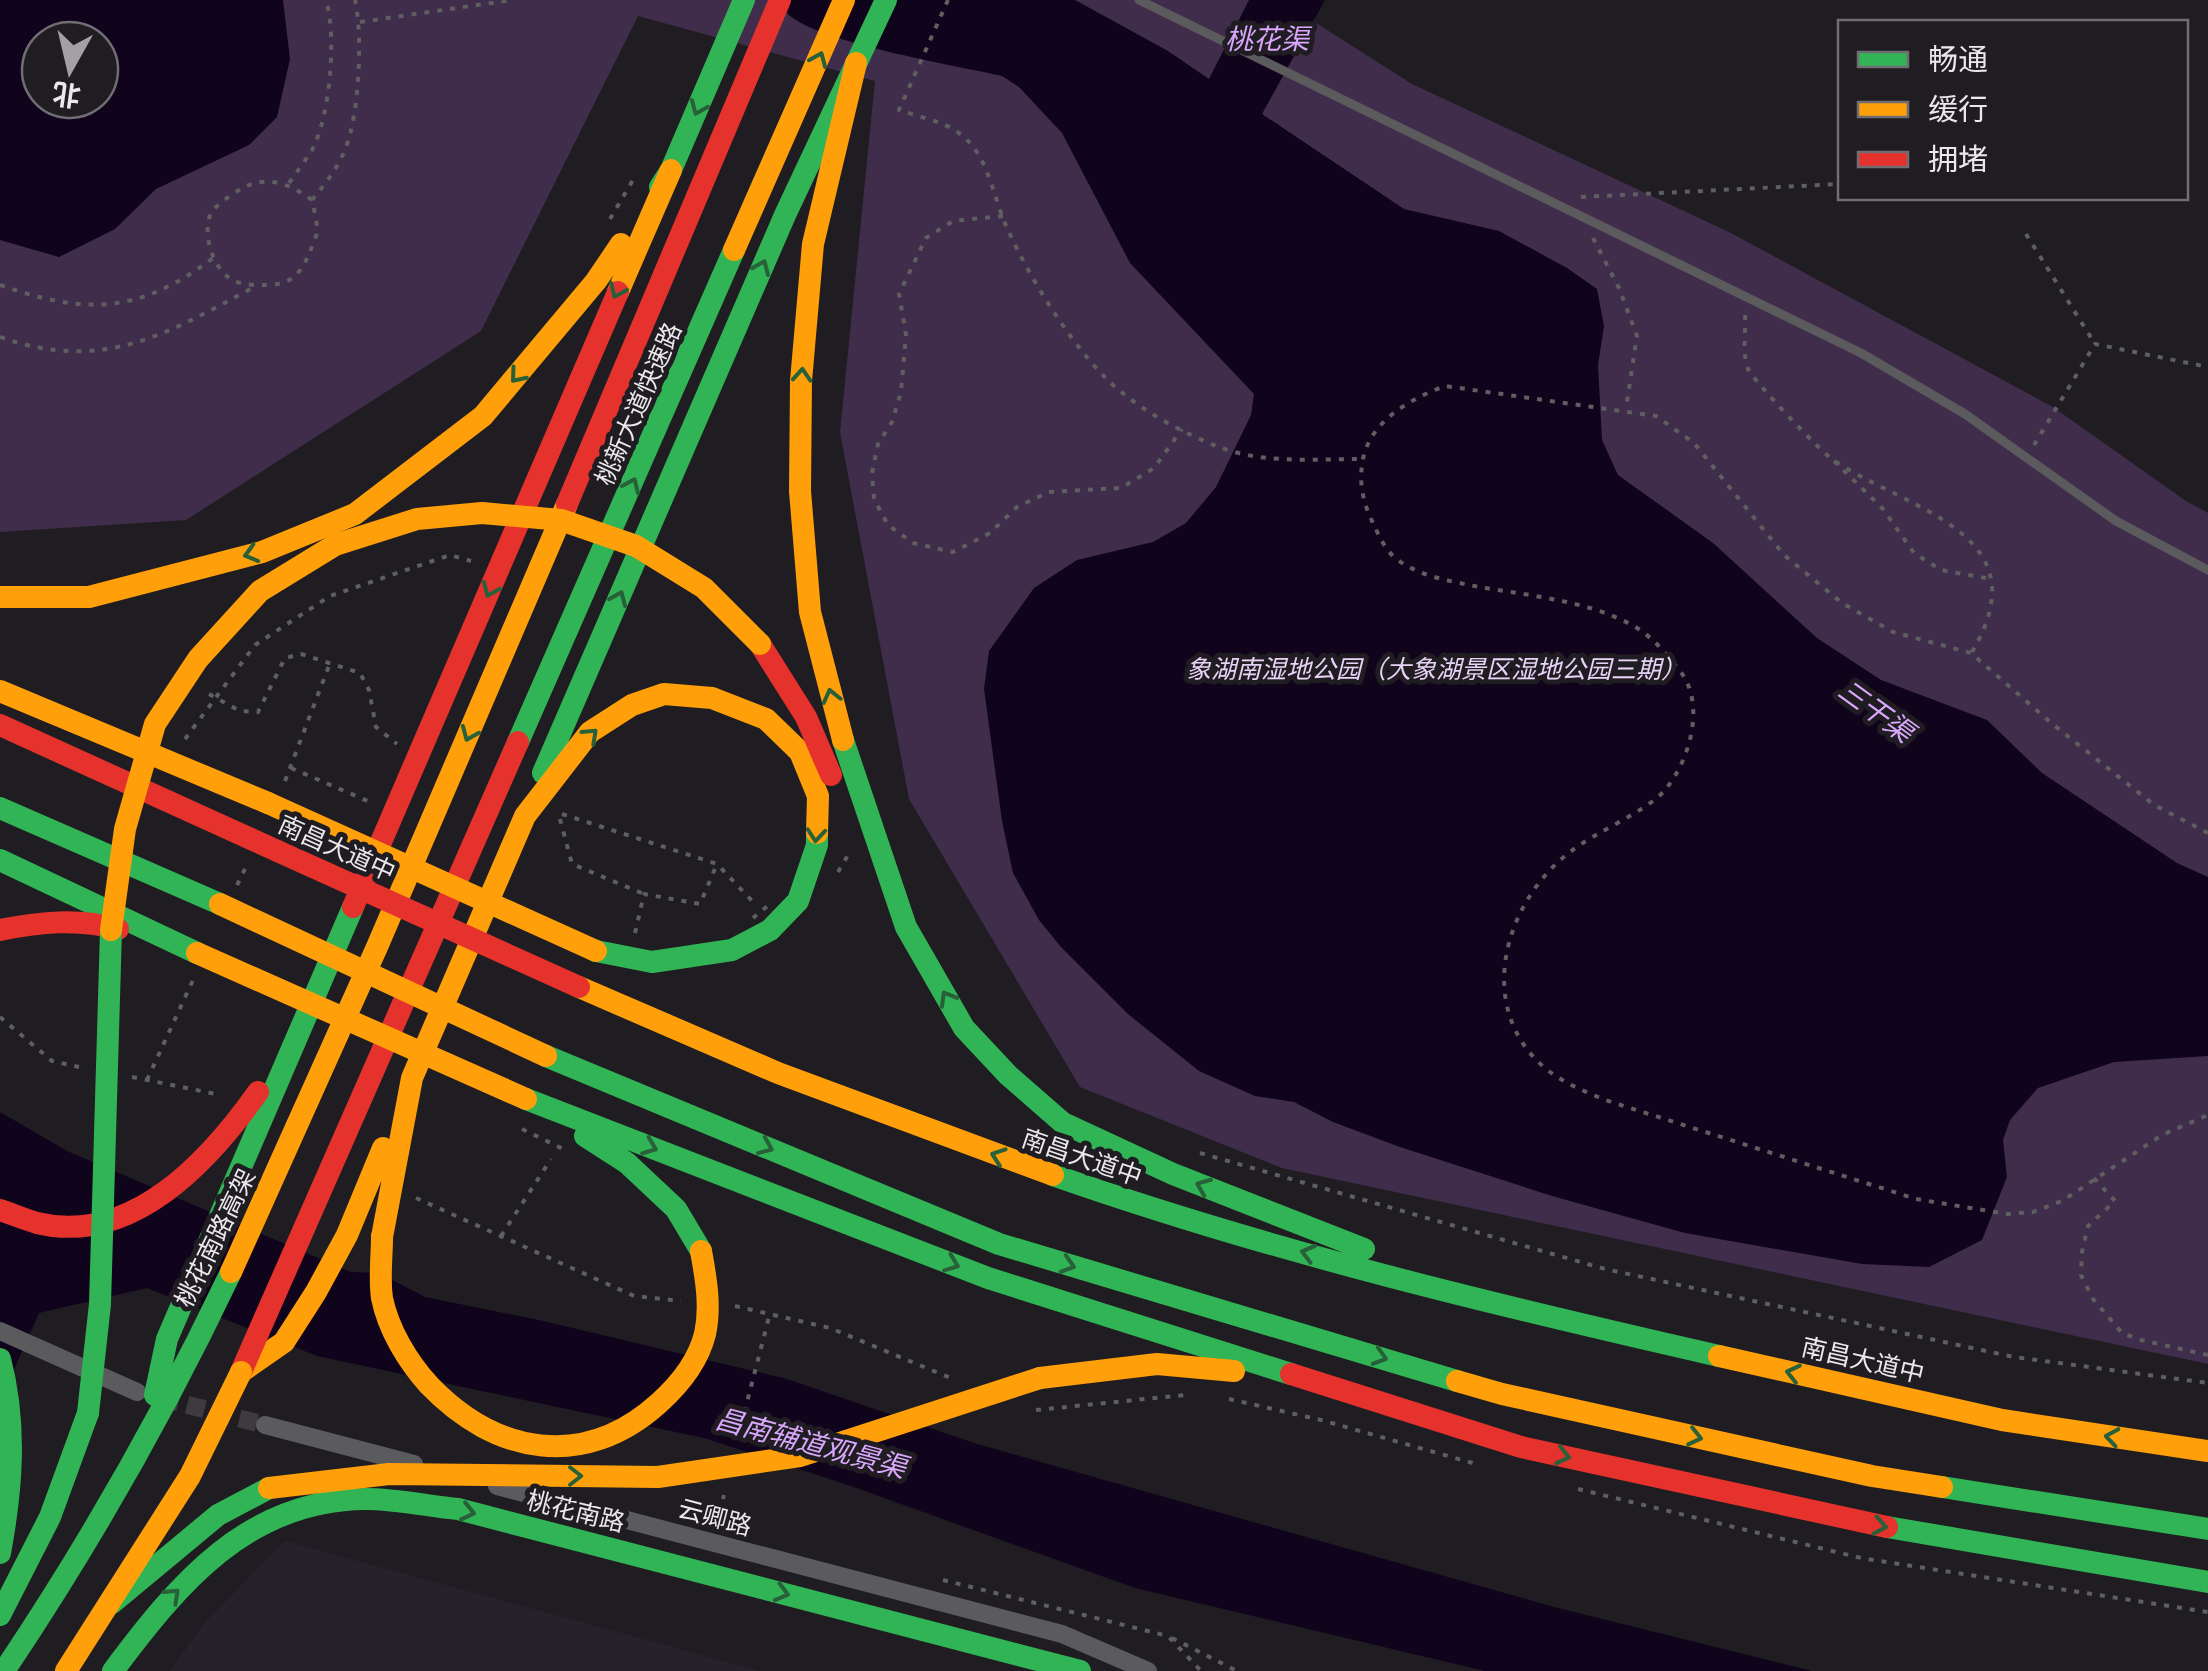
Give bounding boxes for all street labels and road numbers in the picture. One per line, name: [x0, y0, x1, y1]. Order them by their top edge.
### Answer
street label: 桃新大道快速路: [591, 319, 686, 490]
street label: 南昌大道中: [274, 811, 399, 886]
street label: 南昌大道中: [1018, 1124, 1145, 1191]
street label: 桃花南路高架: [170, 1165, 260, 1312]
street label: 南昌大道中: [1799, 1333, 1927, 1388]
street label: 桃花南路: [524, 1486, 628, 1537]
street label: 云卿路: [675, 1495, 755, 1540]

